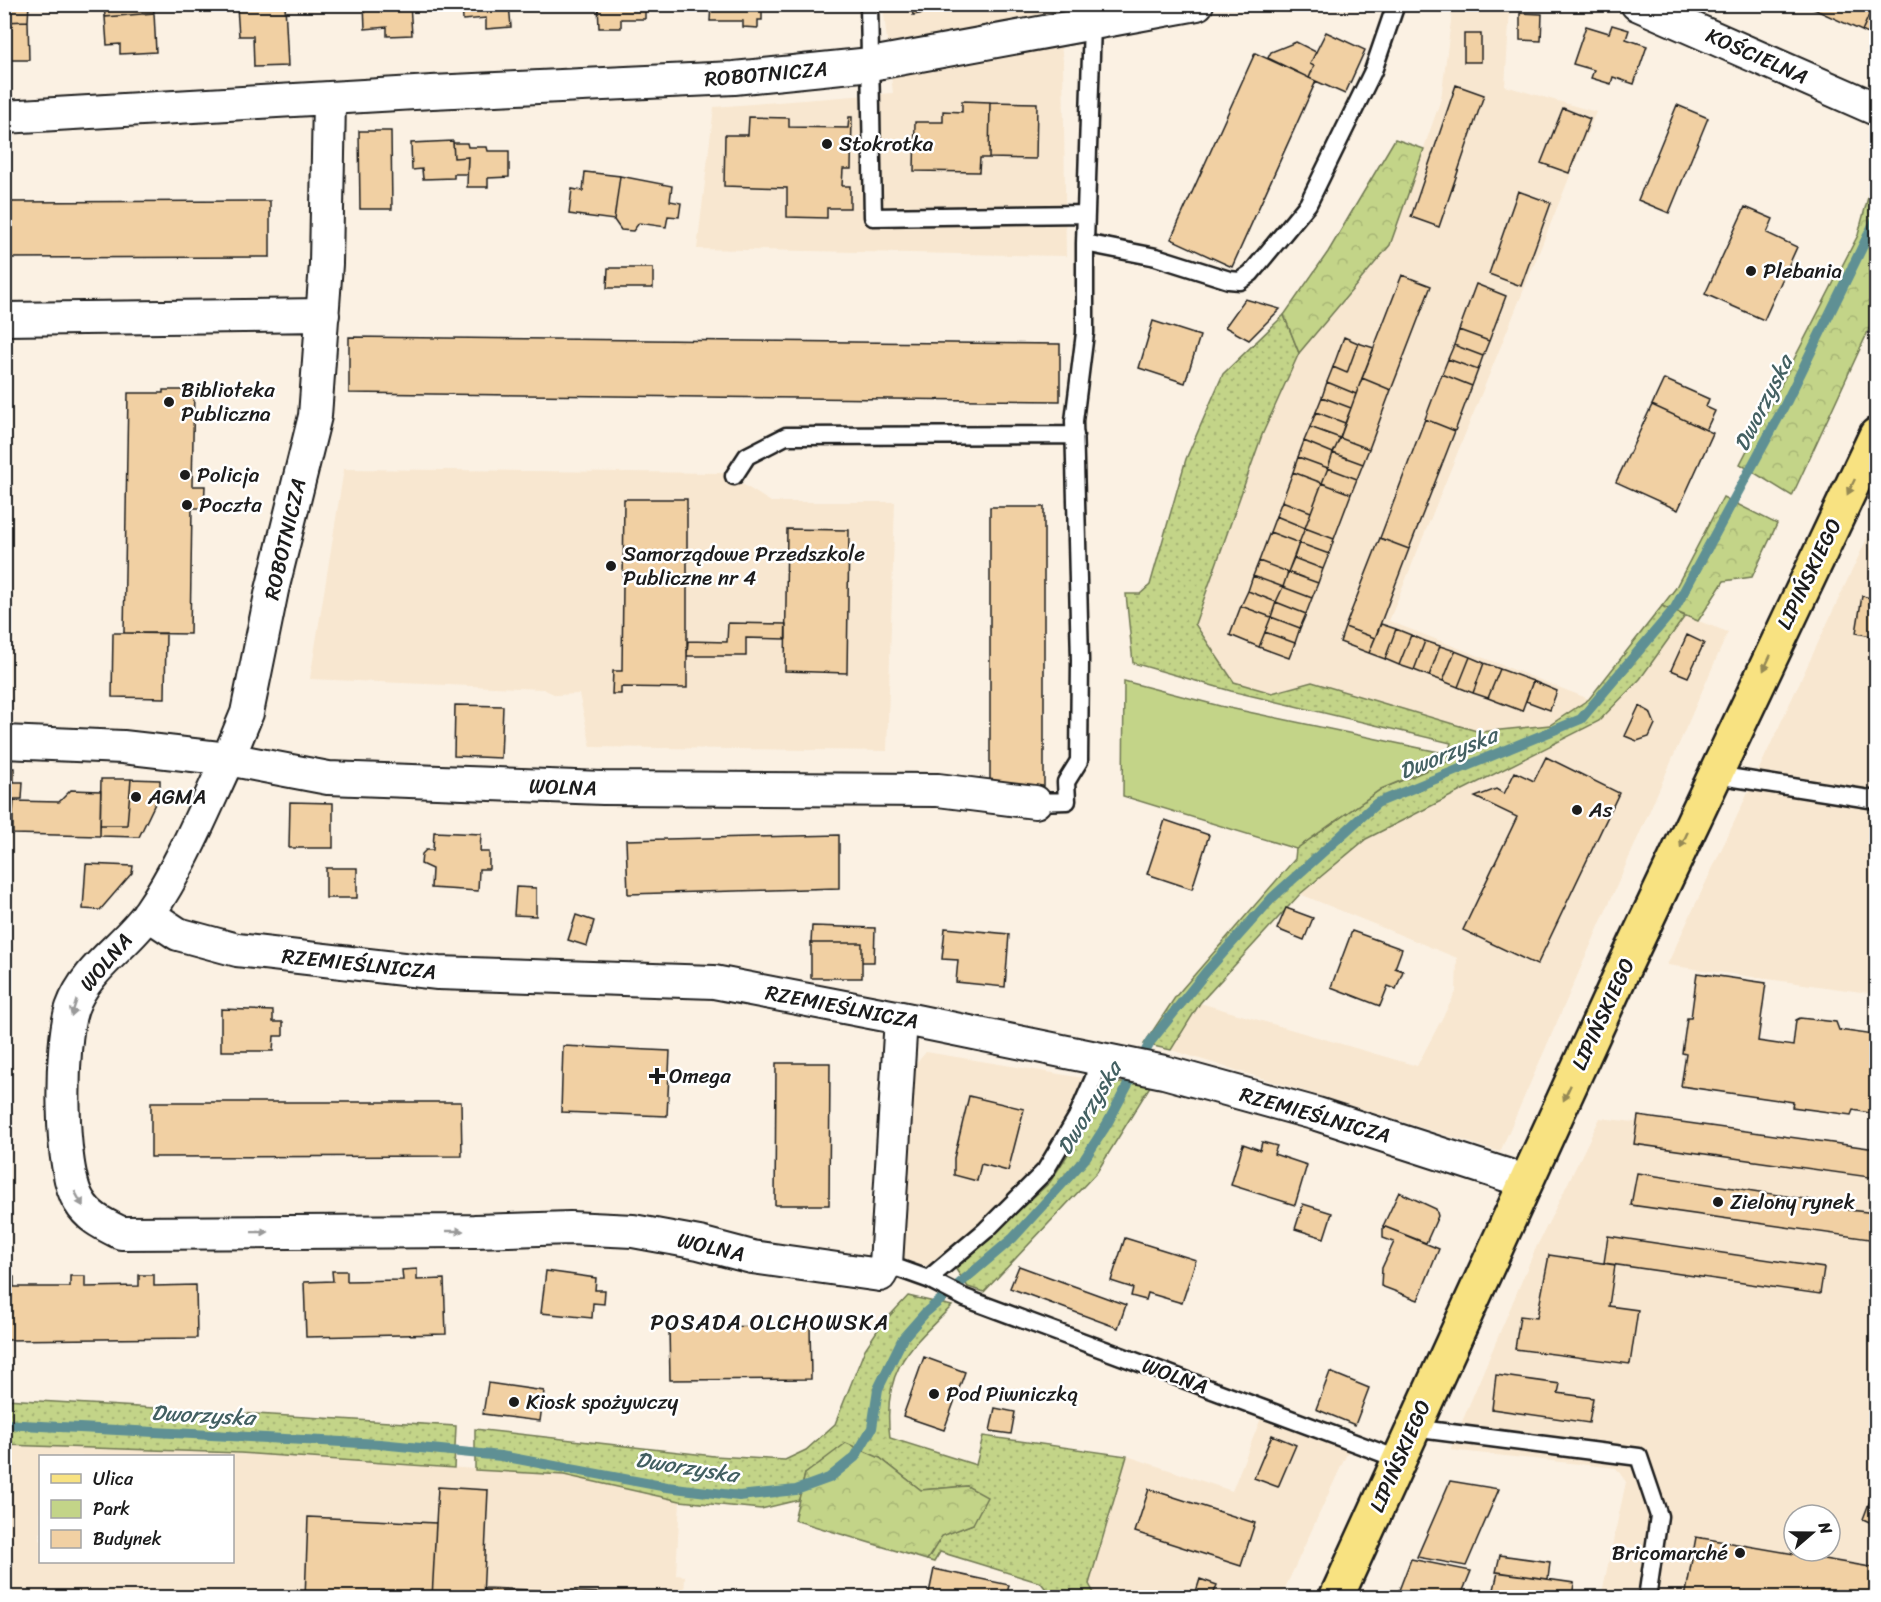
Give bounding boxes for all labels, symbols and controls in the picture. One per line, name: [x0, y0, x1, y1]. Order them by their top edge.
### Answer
street label: KOŚCIELNA: [1700, 17, 1814, 95]
street label: ROBOTNICZA: [703, 50, 829, 98]
place label: Stokrotka: [839, 125, 934, 163]
marker: Stokrotka: [820, 137, 834, 151]
place label: Plebania: [1763, 252, 1842, 290]
marker: Plebania: [1744, 264, 1758, 278]
water label: Dworzyska: [1722, 346, 1805, 458]
place label: Biblioteka Publiczna: [181, 371, 275, 433]
marker: Biblioteka Publiczna: [162, 395, 176, 409]
place label: Policja: [197, 456, 260, 494]
marker: Policja: [178, 468, 192, 482]
street label: ROBOTNICZA: [253, 474, 317, 604]
one-way arrow: [1846, 479, 1856, 496]
place label: Poczta: [199, 486, 262, 524]
marker: Poczta: [180, 498, 194, 512]
street label: LIPIŃSKIEGO: [1766, 512, 1852, 636]
place label: Samorządowe Przedszkole Publiczne nr 4: [623, 535, 865, 597]
marker: Samorządowe Przedszkole Publiczne nr 4: [604, 559, 618, 573]
one-way arrow: [1762, 655, 1771, 672]
water label: Dworzyska: [1393, 714, 1506, 790]
street label: WOLNA: [528, 767, 598, 807]
place label: AGMA: [147, 778, 206, 816]
marker: AGMA: [129, 790, 143, 804]
place label: As: [1588, 791, 1613, 829]
marker: As: [1570, 803, 1584, 817]
one-way arrow: [1680, 831, 1689, 848]
street label: WOLNA: [70, 924, 142, 1000]
street label: RZEMIEŚLNICZA: [280, 937, 438, 991]
street label: LIPIŃSKIEGO: [1560, 952, 1646, 1076]
street label: RZEMIEŚLNICZA: [762, 974, 922, 1040]
one-way arrow: [69, 999, 78, 1017]
water label: Dworzyska: [1046, 1051, 1134, 1162]
place label: Omega: [669, 1057, 731, 1095]
marker: Omega: [650, 1069, 664, 1083]
street label: RZEMIEŚLNICZA: [1235, 1075, 1395, 1155]
one-way arrow: [1562, 1084, 1571, 1101]
place label: Zielony rynek: [1730, 1183, 1856, 1221]
one-way arrow: [74, 1191, 84, 1208]
marker: Zielony rynek: [1711, 1195, 1725, 1209]
street label: WOLNA: [674, 1221, 748, 1273]
one-way arrow: [446, 1226, 465, 1236]
one-way arrow: [251, 1227, 270, 1237]
district label: POSADA OLCHOWSKA: [650, 1303, 890, 1342]
street label: WOLNA: [1137, 1347, 1213, 1405]
place label: Pod Piwniczką: [946, 1375, 1078, 1413]
place label: Kiosk spożywczy: [526, 1383, 678, 1421]
marker: Pod Piwniczką: [927, 1387, 941, 1401]
water label: Dworzyska: [150, 1393, 259, 1437]
street label: LIPIŃSKIEGO: [1358, 1393, 1442, 1519]
marker: Kiosk spożywczy: [507, 1395, 521, 1409]
water label: Dworzyska: [633, 1440, 744, 1495]
legend: [39, 1455, 234, 1563]
text: Ulica: [93, 1463, 134, 1495]
text: Park: [93, 1493, 130, 1525]
north arrow: [1782, 1503, 1842, 1563]
text: N: [1810, 1517, 1841, 1539]
text: Budynek: [93, 1523, 162, 1555]
place label: Bricomarché: [1612, 1534, 1728, 1572]
marker: Bricomarché: [1733, 1546, 1747, 1560]

